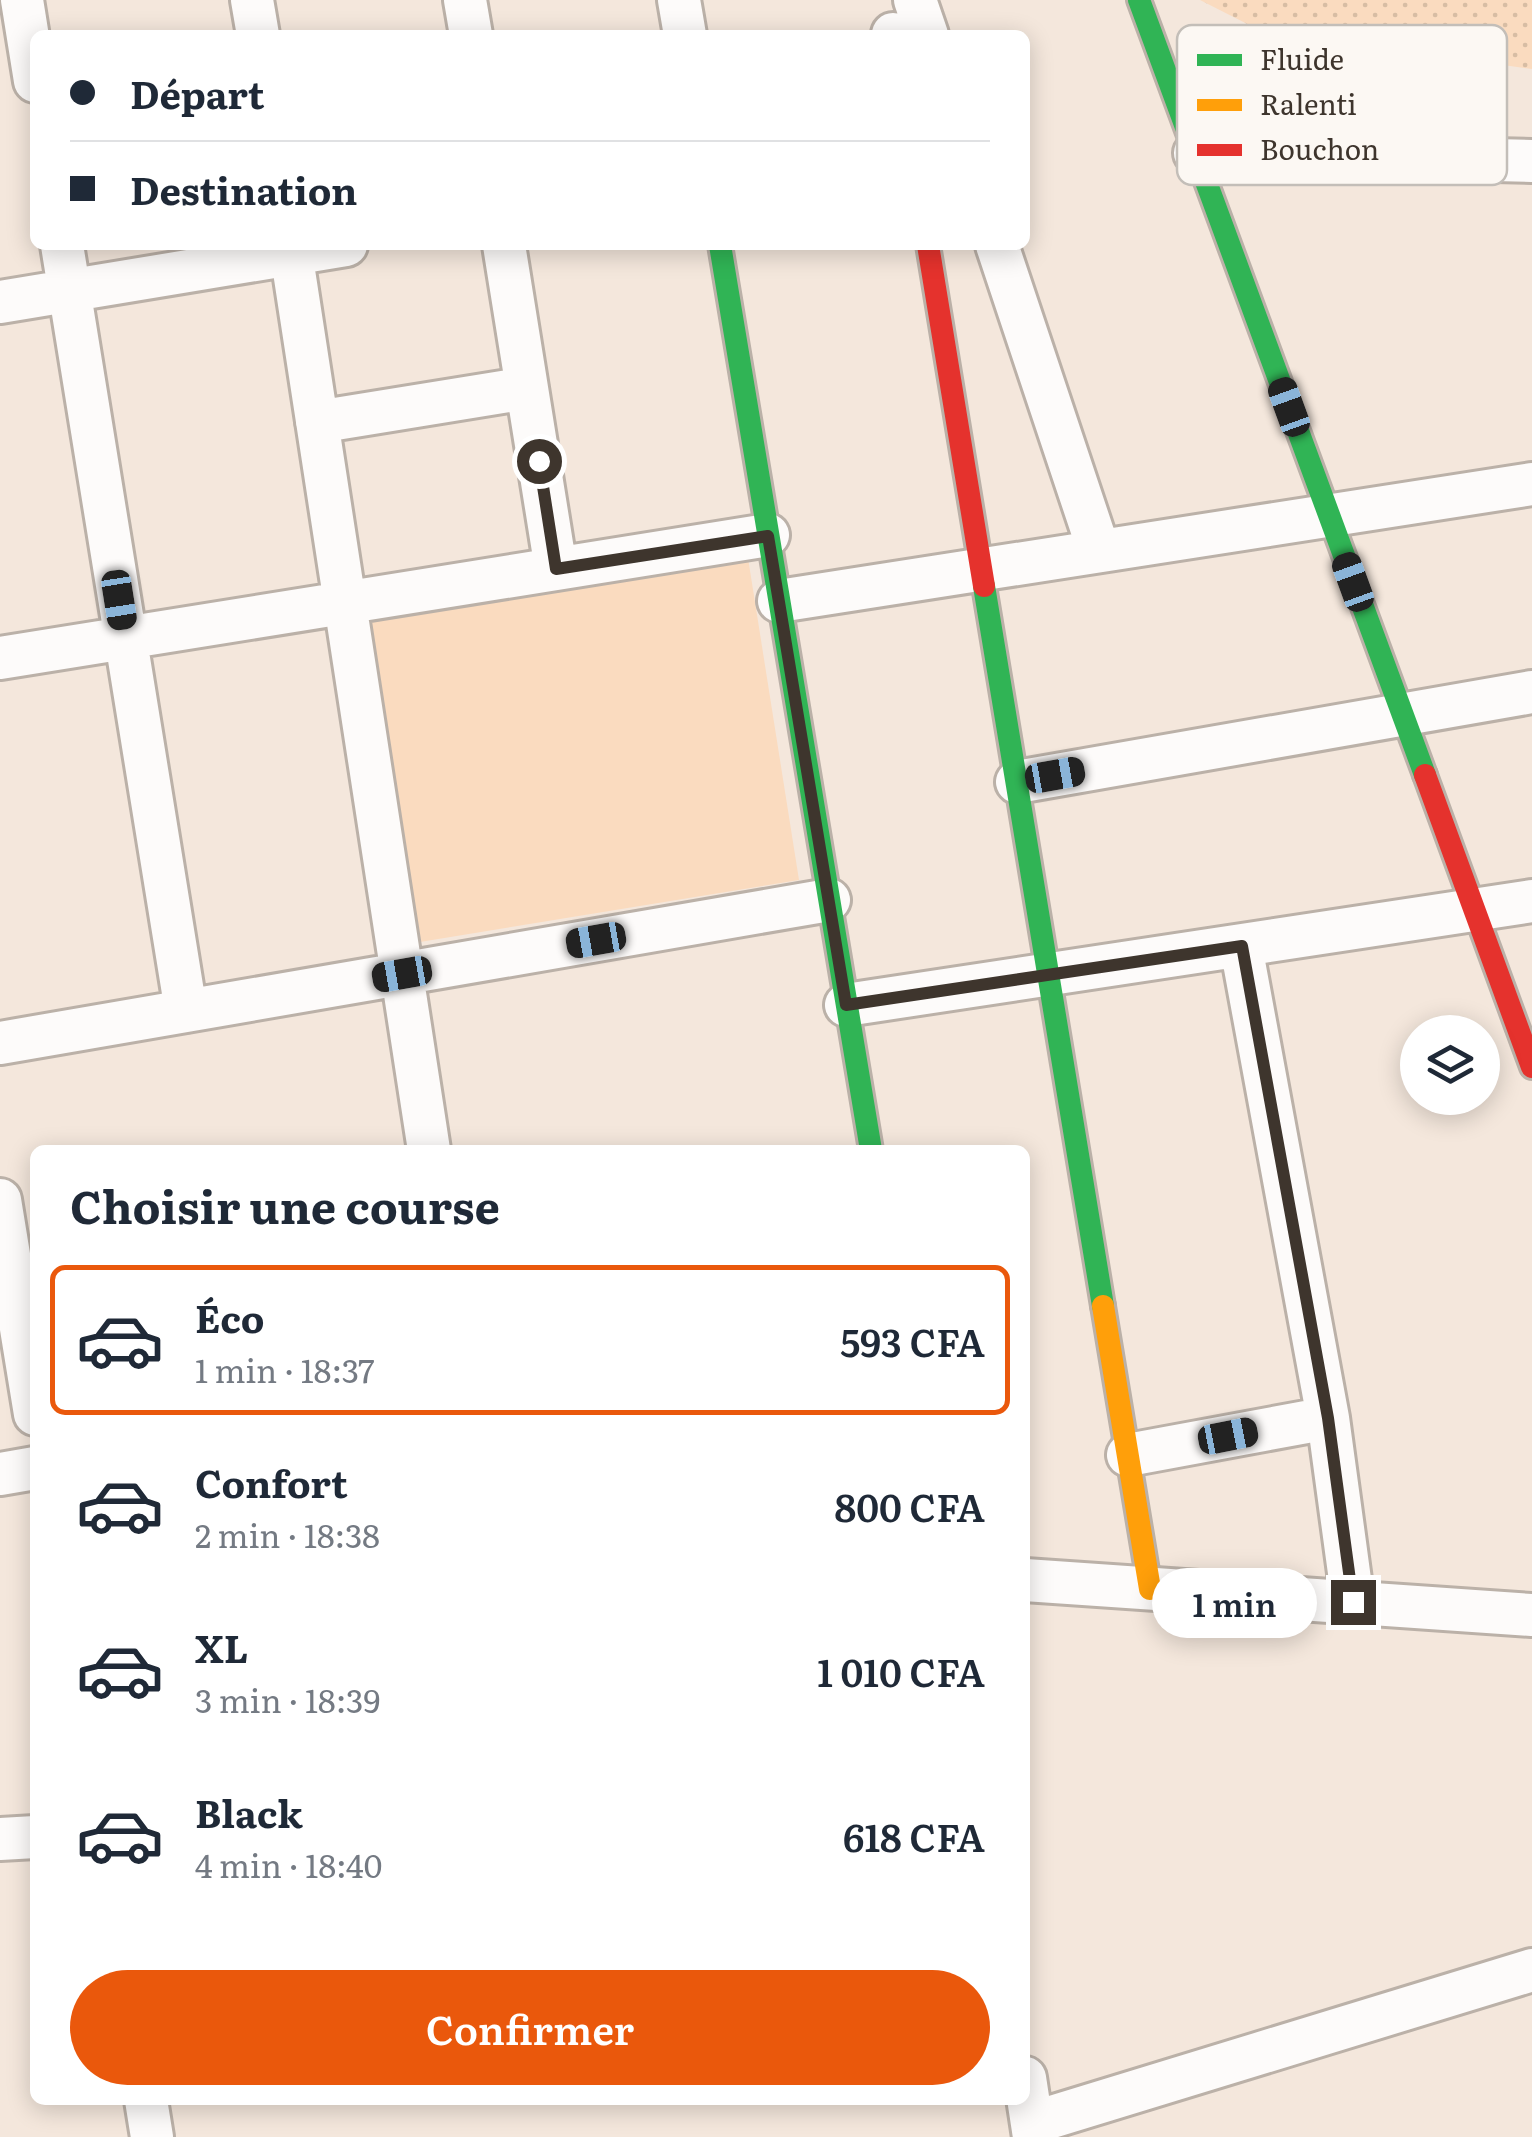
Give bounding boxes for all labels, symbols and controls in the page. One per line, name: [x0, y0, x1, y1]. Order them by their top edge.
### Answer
legend: [1177, 25, 1507, 185]
text: Fluide: [1260, 37, 1344, 79]
text: Départ: [130, 64, 265, 121]
text: Ralenti: [1260, 82, 1357, 124]
text: Bouchon: [1260, 127, 1379, 169]
text: Destination: [130, 160, 357, 217]
car: [1265, 374, 1313, 440]
route start: [517, 439, 562, 484]
car: [1329, 549, 1377, 615]
car: [99, 568, 139, 632]
car: [1023, 755, 1087, 795]
car: [564, 920, 628, 960]
car: [370, 954, 434, 994]
map controls: [1400, 1015, 1500, 1115]
button: layers: [1400, 1015, 1500, 1115]
text: Choisir une course: [70, 1171, 500, 1238]
text: Éco: [195, 1288, 265, 1345]
icon: car: [75, 1295, 165, 1385]
text: 593 CFA: [840, 1312, 985, 1369]
text: 1 min · 18:37: [195, 1345, 374, 1393]
car: [1196, 1416, 1260, 1456]
text: Confort: [195, 1453, 348, 1510]
icon: car: [75, 1460, 165, 1550]
text: 800 CFA: [834, 1477, 985, 1534]
text: 2 min · 18:38: [195, 1510, 380, 1558]
callout: 1 min: [1153, 1567, 1318, 1637]
text: 1 min: [1192, 1579, 1277, 1627]
route end: [1331, 1580, 1376, 1625]
text: XL: [195, 1618, 248, 1675]
icon: car: [75, 1625, 165, 1715]
text: 1 010 CFA: [817, 1642, 985, 1699]
text: 3 min · 18:39: [195, 1675, 380, 1723]
text: Black: [195, 1783, 303, 1840]
icon: car: [75, 1790, 165, 1880]
text: 618 CFA: [843, 1807, 985, 1864]
text: 4 min · 18:40: [195, 1840, 382, 1888]
button: Confirmer: [70, 1970, 990, 2085]

